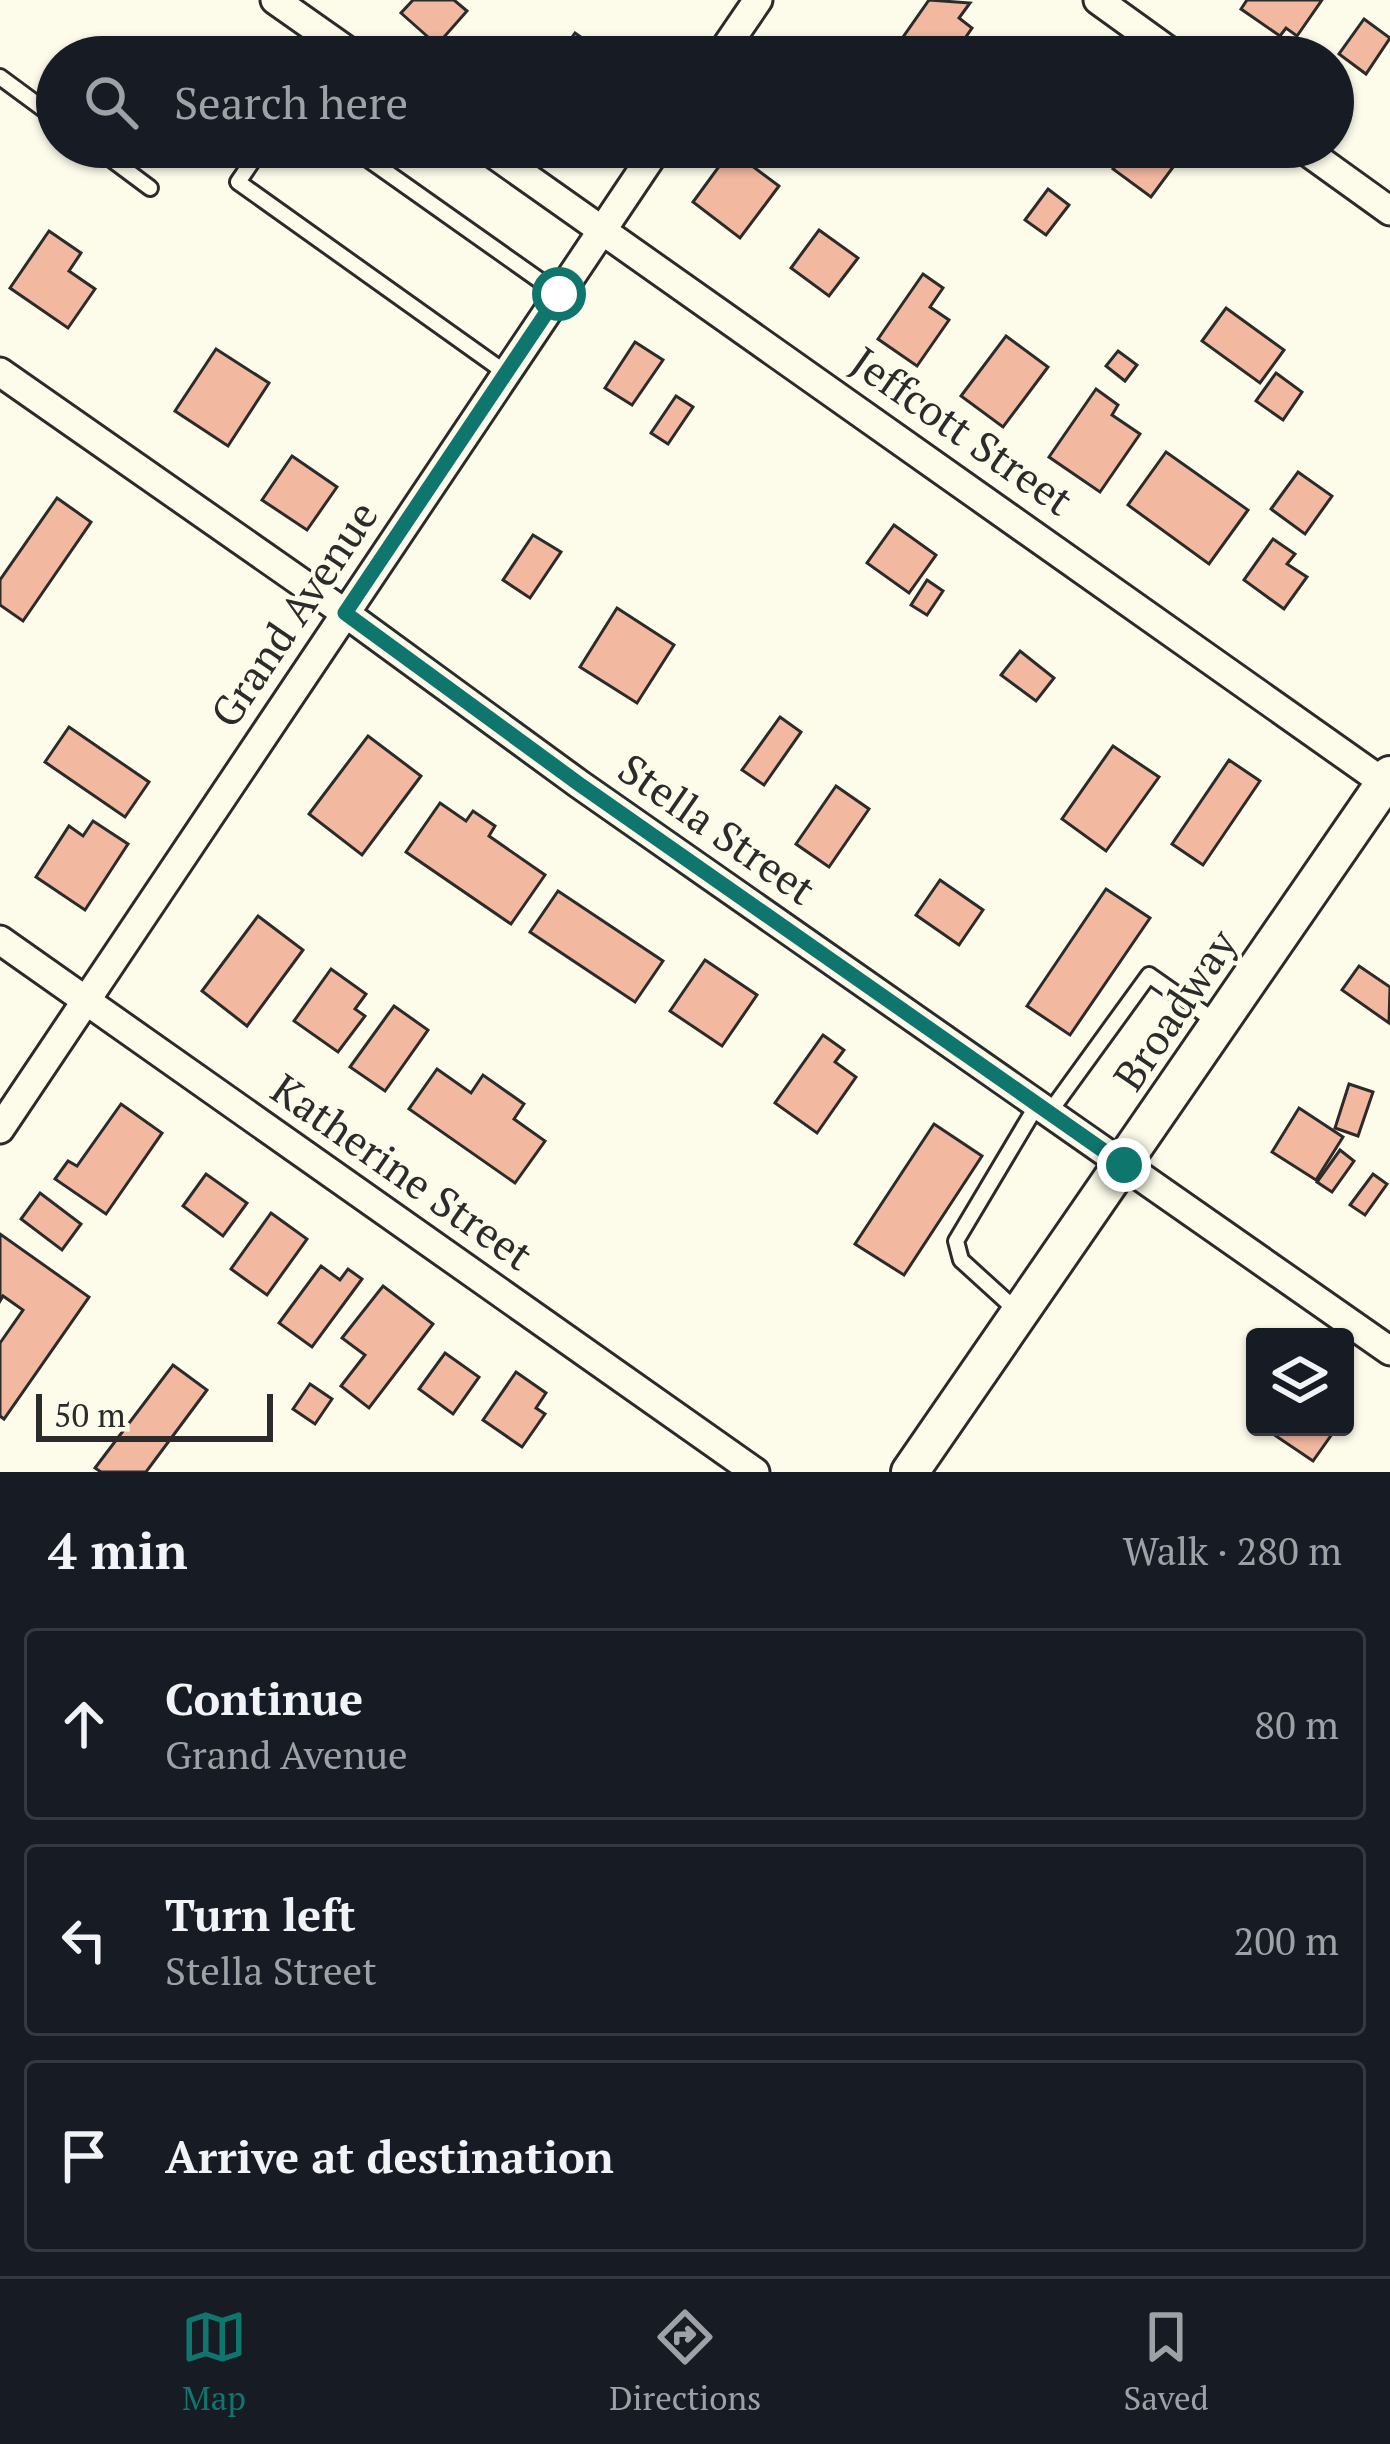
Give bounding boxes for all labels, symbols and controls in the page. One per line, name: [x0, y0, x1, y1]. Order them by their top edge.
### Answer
search box: [36, 36, 1354, 168]
icon: search: [78, 69, 144, 135]
text: Search here: [174, 72, 408, 132]
route start: [532, 267, 586, 321]
street label: Jeffcott Street: [841, 333, 1085, 527]
street label: Grand Avenue: [197, 489, 389, 737]
street label: Stella Street: [608, 740, 827, 917]
street label: Broadway: [1100, 917, 1249, 1101]
street label: Katherine Street: [261, 1060, 545, 1282]
route end: [1097, 1138, 1151, 1192]
map controls: [1246, 1328, 1354, 1436]
button: layers: [1246, 1328, 1354, 1436]
scale bar: [36, 1388, 273, 1441]
text: 50 m: [54, 1393, 126, 1436]
text: 4 min: [48, 1516, 188, 1584]
text: Walk · 280 m: [1123, 1524, 1342, 1576]
text: Continue: [165, 1668, 363, 1728]
icon: ahead: [51, 1691, 117, 1757]
text: 80 m: [1254, 1698, 1339, 1750]
text: Grand Avenue: [165, 1728, 408, 1780]
text: Turn left: [165, 1884, 356, 1944]
icon: left: [51, 1907, 117, 1973]
text: 200 m: [1234, 1914, 1339, 1966]
text: Stella Street: [165, 1944, 377, 1996]
icon: arrive: [51, 2123, 117, 2189]
text: Arrive at destination: [165, 2126, 614, 2186]
tab: Map: [181, 2304, 247, 2419]
tab: Directions: [609, 2304, 761, 2419]
tab: Saved: [1124, 2304, 1209, 2419]

